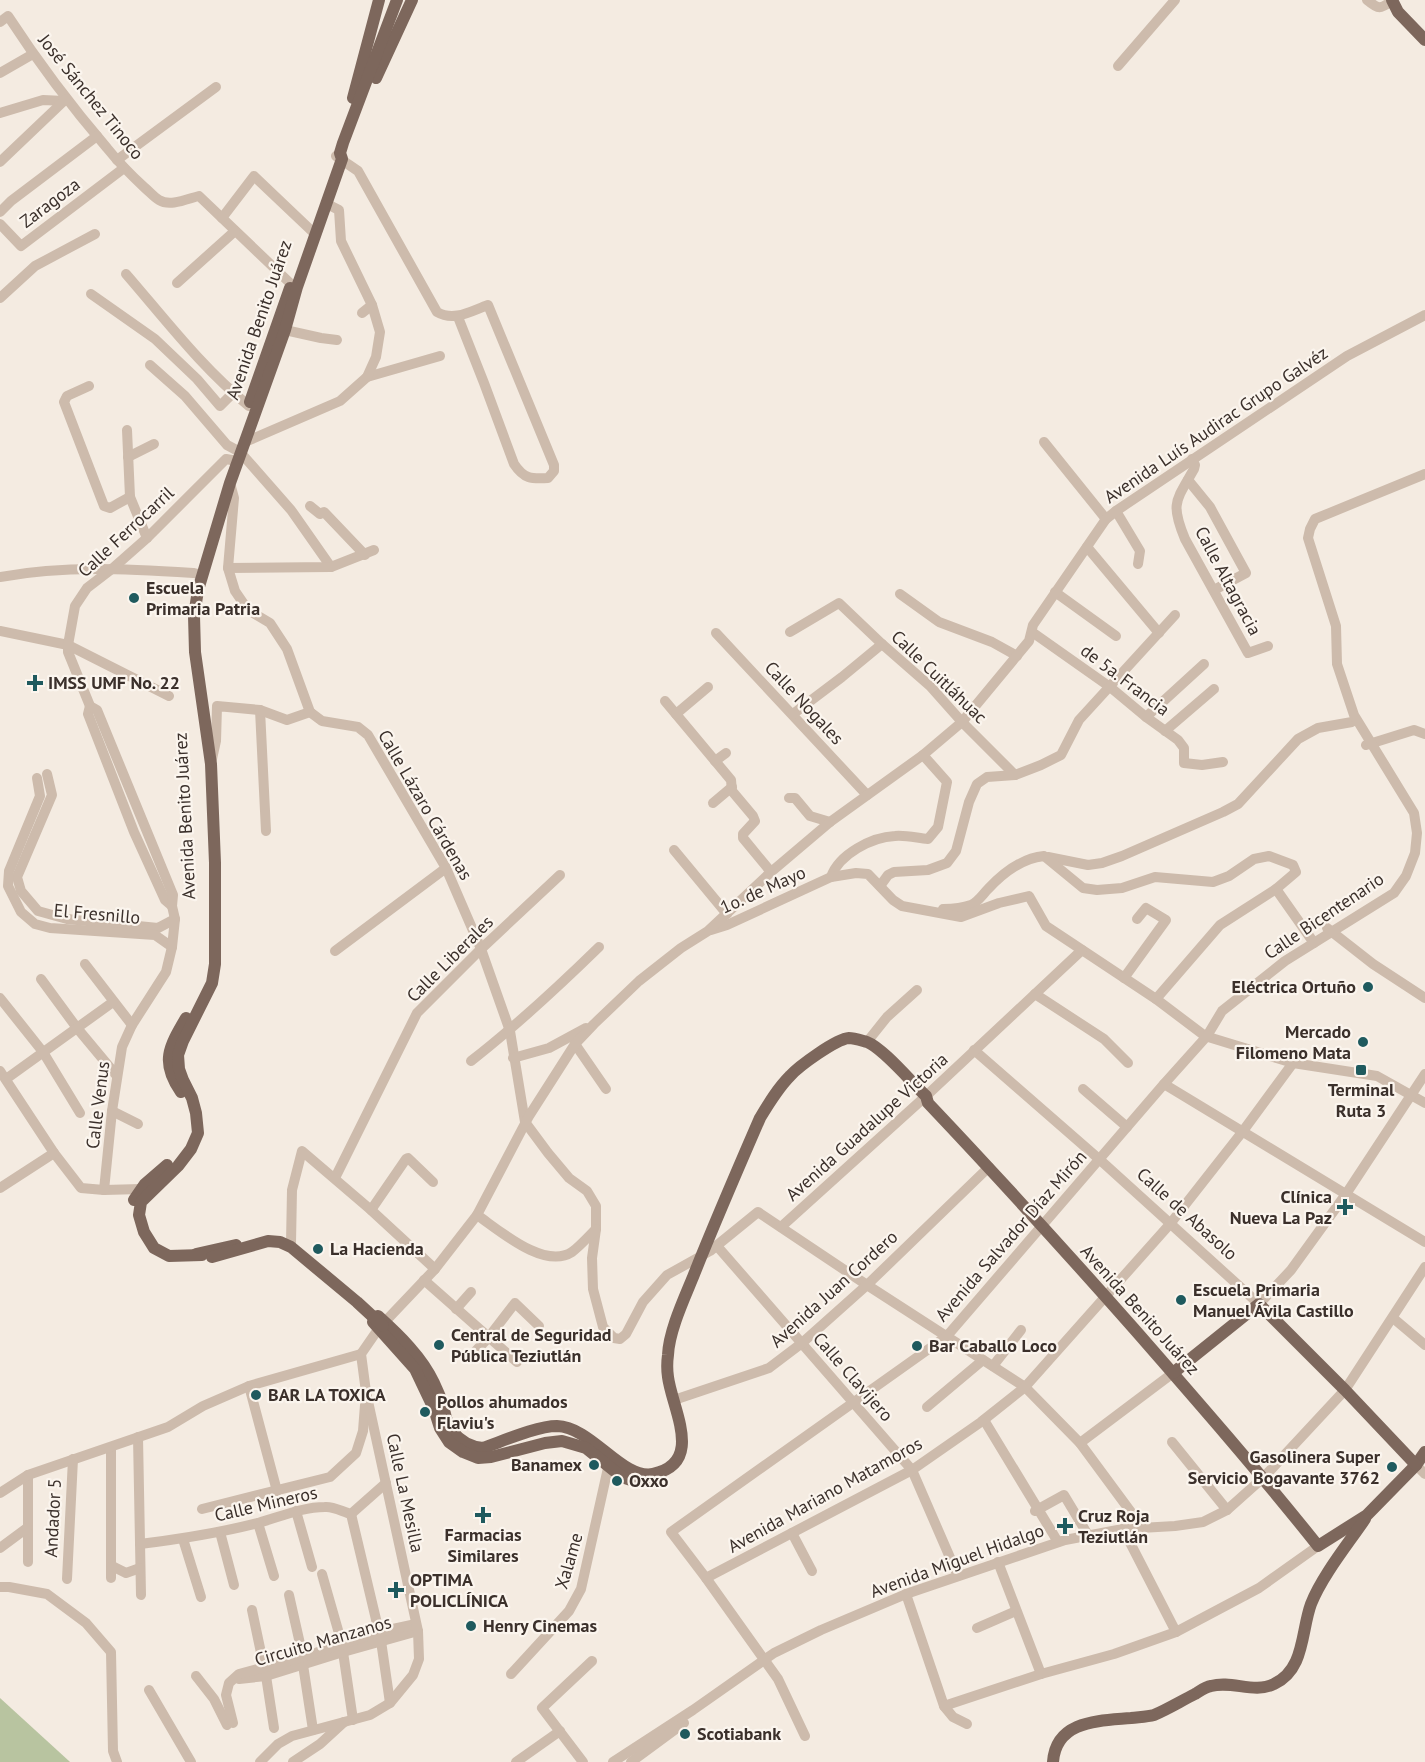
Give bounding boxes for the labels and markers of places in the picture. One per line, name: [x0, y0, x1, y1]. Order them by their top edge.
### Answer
place label: Escuela Primaria Patria: [146, 576, 260, 620]
marker: Escuela Primaria Patria: [127, 591, 141, 605]
place label: IMSS UMF No. 22: [48, 671, 180, 694]
marker: IMSS UMF No. 22: [26, 674, 44, 692]
place label: Eléctrica Ortuño: [1232, 975, 1356, 998]
marker: Eléctrica Ortuño: [1361, 980, 1375, 994]
place label: Mercado Filomeno Mata: [1236, 1020, 1351, 1064]
marker: Mercado Filomeno Mata: [1356, 1035, 1370, 1049]
marker: Terminal Ruta 3: [1354, 1063, 1368, 1077]
place label: Terminal Ruta 3: [1328, 1078, 1395, 1122]
place label: Clínica Nueva La Paz: [1230, 1185, 1332, 1229]
marker: Clínica Nueva La Paz: [1336, 1198, 1354, 1216]
place label: La Hacienda: [330, 1237, 424, 1260]
marker: La Hacienda: [311, 1242, 325, 1256]
place label: Escuela Primaria Manuel Ávila Castillo: [1193, 1278, 1354, 1322]
marker: Escuela Primaria Manuel Ávila Castillo: [1174, 1293, 1188, 1307]
place label: Central de Seguridad Pública Teziutlán: [451, 1323, 612, 1367]
place label: Bar Caballo Loco: [929, 1334, 1057, 1357]
marker: Central de Seguridad Pública Teziutlán: [432, 1338, 446, 1352]
marker: Bar Caballo Loco: [910, 1339, 924, 1353]
place label: BAR LA TOXICA: [268, 1383, 386, 1406]
marker: BAR LA TOXICA: [249, 1388, 263, 1402]
place label: Pollos ahumados Flaviu's: [437, 1390, 568, 1434]
marker: Pollos ahumados Flaviu's: [418, 1405, 432, 1419]
place label: Gasolinera Super Servicio Bogavante 3762: [1188, 1445, 1381, 1489]
place label: Banamex: [511, 1453, 583, 1476]
marker: Banamex: [587, 1458, 601, 1472]
marker: Gasolinera Super Servicio Bogavante 3762: [1385, 1460, 1399, 1474]
place label: Oxxo: [629, 1469, 669, 1492]
marker: Oxxo: [610, 1474, 624, 1488]
place label: Cruz Roja Teziutlán: [1078, 1504, 1150, 1548]
marker: Farmacias Similares: [476, 1508, 490, 1522]
marker: Cruz Roja Teziutlán: [1056, 1517, 1074, 1535]
place label: Farmacias Similares: [445, 1523, 522, 1567]
place label: OPTIMA POLICLÍNICA: [410, 1568, 508, 1612]
marker: OPTIMA POLICLÍNICA: [387, 1581, 405, 1599]
place label: Henry Cinemas: [483, 1614, 598, 1637]
marker: Henry Cinemas: [464, 1619, 478, 1633]
place label: Scotiabank: [697, 1722, 781, 1745]
marker: Scotiabank: [678, 1727, 692, 1741]

